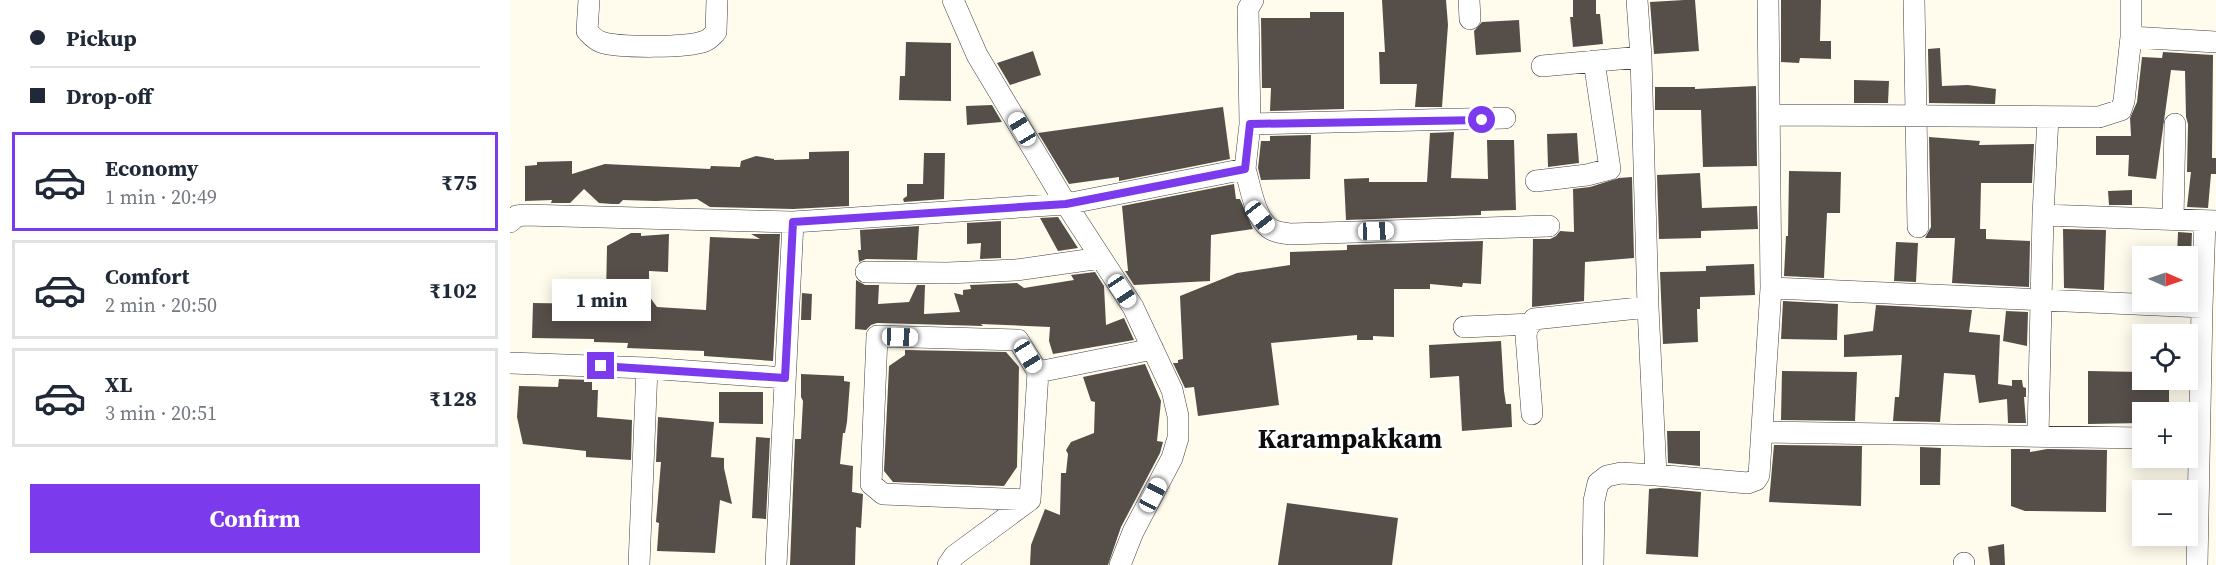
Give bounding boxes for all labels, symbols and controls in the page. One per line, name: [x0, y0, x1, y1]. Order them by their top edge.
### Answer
text: Pickup: [66, 23, 137, 53]
text: Drop-off: [66, 81, 152, 111]
route start: [1468, 106, 1495, 133]
car: [1005, 109, 1039, 149]
text: Economy: [105, 153, 199, 183]
icon: car: [33, 155, 87, 209]
text: ₹75: [441, 167, 477, 197]
text: 1 min · 20:49: [105, 183, 217, 211]
car: [1242, 197, 1278, 237]
car: [1358, 221, 1394, 241]
north arrow: [2132, 246, 2198, 312]
map controls: [2132, 246, 2198, 546]
text: Comfort: [105, 261, 189, 291]
icon: car: [33, 263, 87, 317]
car: [1104, 271, 1140, 311]
text: ₹102: [429, 275, 477, 305]
callout: 1 min: [552, 279, 650, 321]
text: 1 min: [576, 286, 627, 314]
text: 2 min · 20:50: [105, 291, 217, 319]
button: locate: [2132, 324, 2198, 390]
car: [882, 327, 918, 347]
car: [1011, 336, 1045, 376]
route end: [587, 352, 614, 379]
text: XL: [105, 369, 132, 399]
icon: car: [33, 371, 87, 425]
text: ₹128: [429, 383, 477, 413]
text: 3 min · 20:51: [105, 399, 217, 427]
button: +: [2132, 402, 2198, 468]
district label: Karampakkam: [1258, 420, 1442, 457]
car: [1137, 475, 1169, 515]
button: −: [2132, 480, 2198, 546]
button: Confirm: [30, 484, 480, 553]

